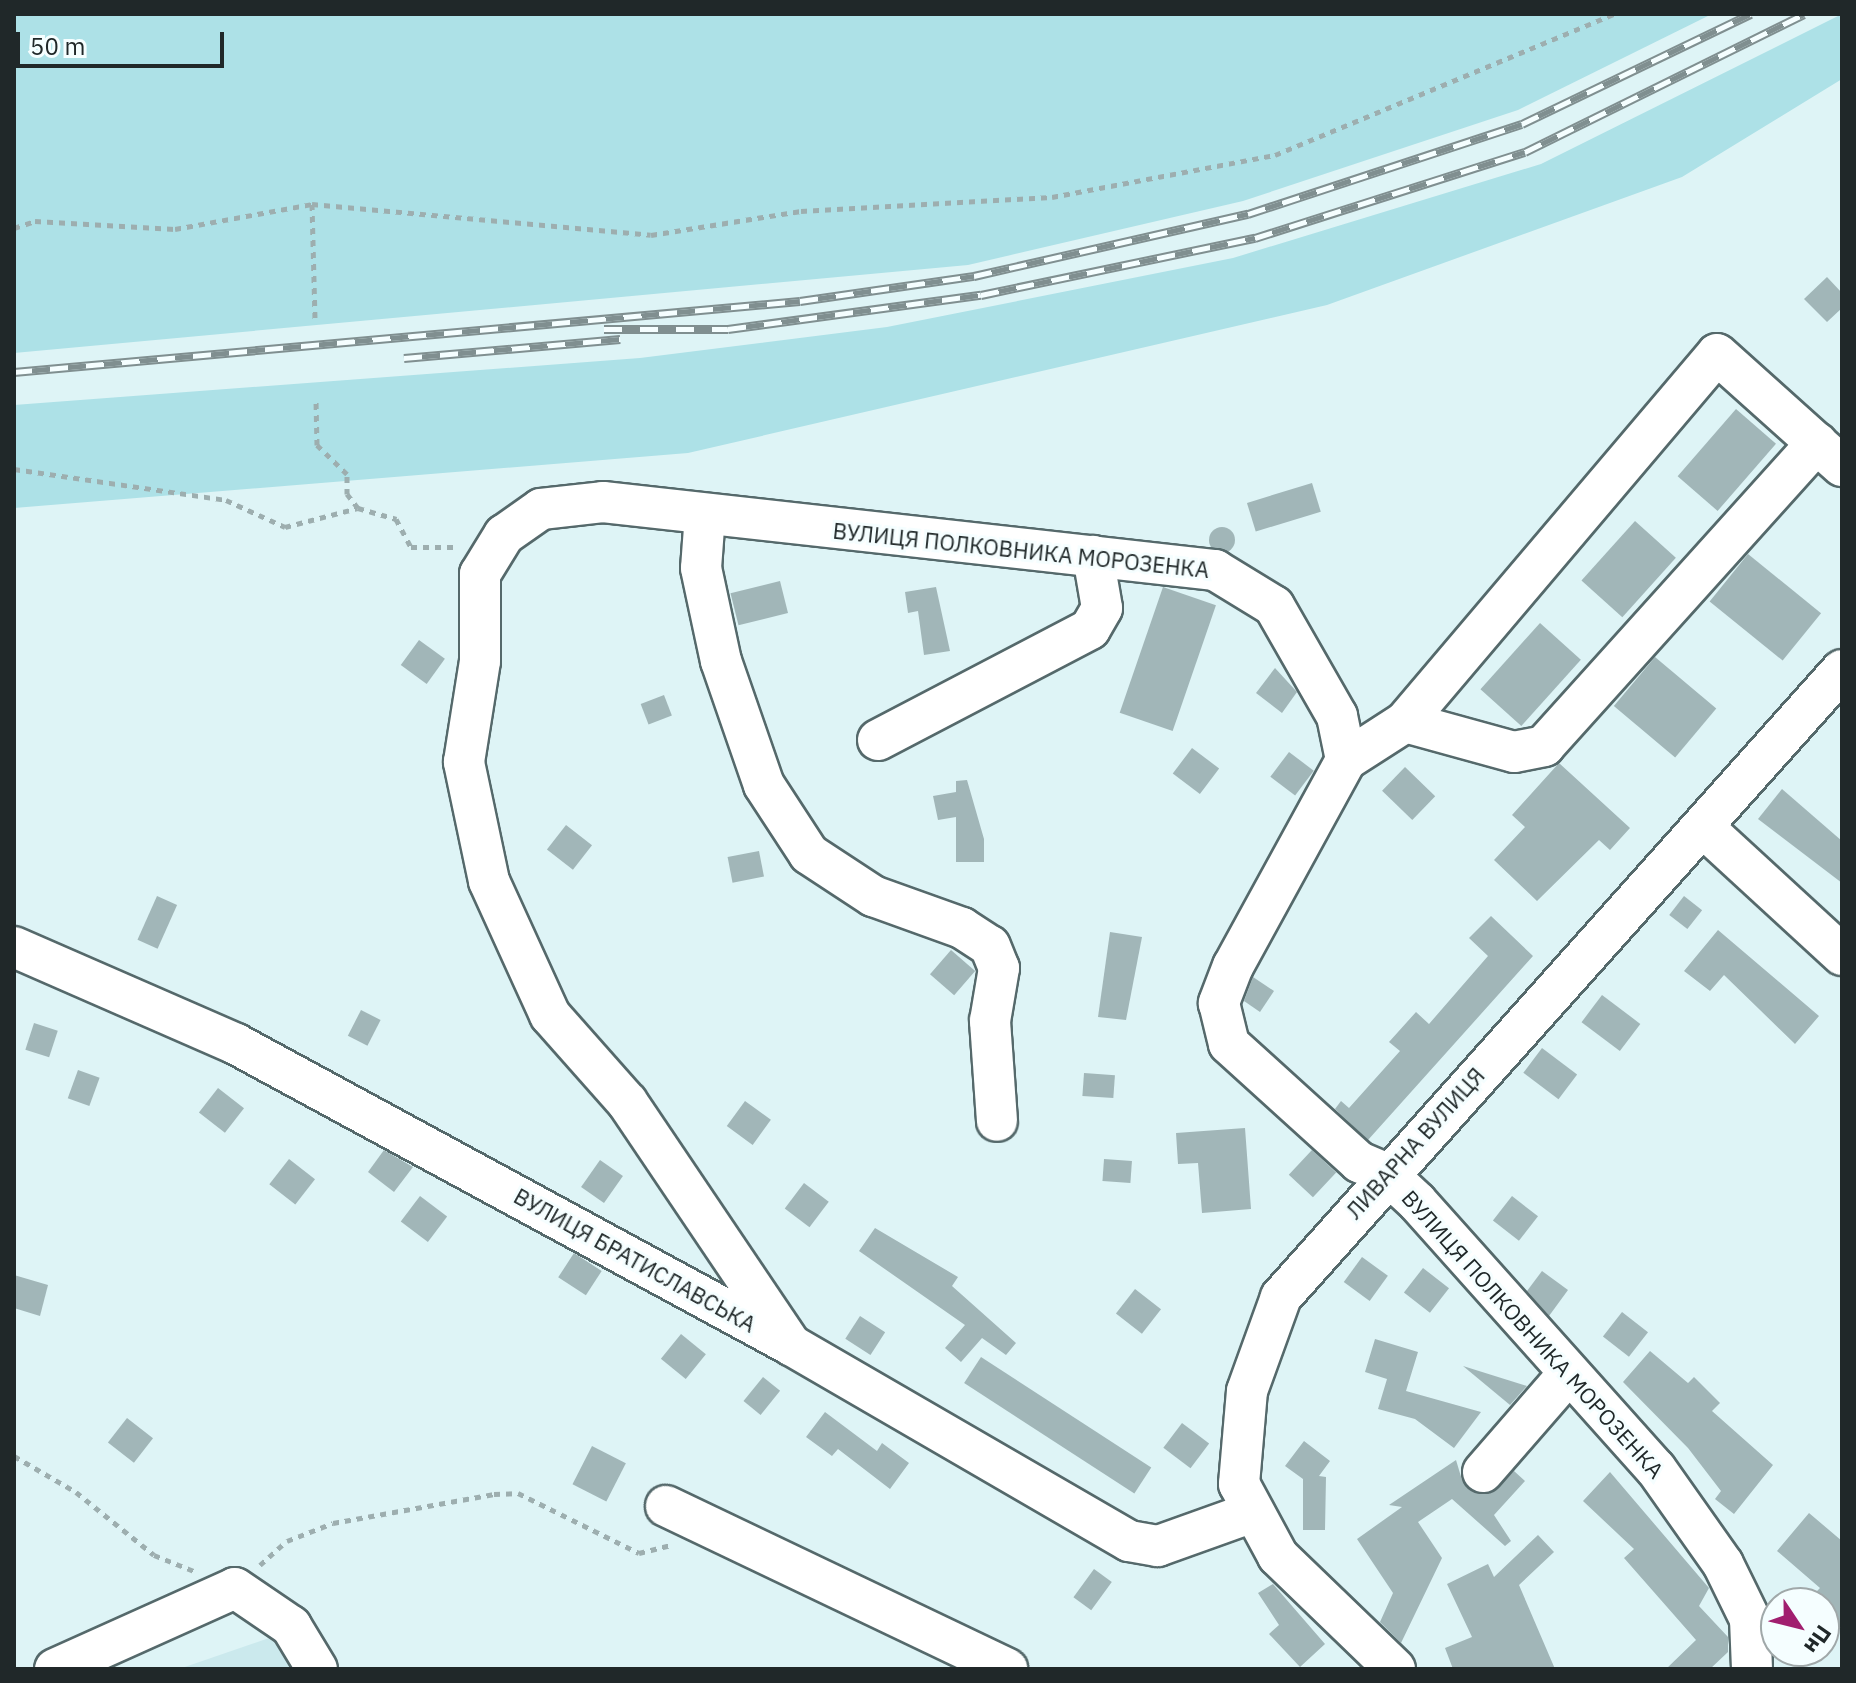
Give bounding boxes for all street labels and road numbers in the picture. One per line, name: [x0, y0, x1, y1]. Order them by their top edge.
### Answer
street label: ВУЛИЦЯ ПОЛКОВНИКА МОРОЗЕНКА: [832, 517, 1210, 583]
street label: ЛИВАРНА ВУЛИЦЯ: [1340, 1062, 1490, 1224]
street label: ВУЛИЦЯ БРАТИСЛАВСЬКА: [509, 1182, 761, 1338]
street label: ВУЛИЦЯ ПОЛКОВНИКА МОРОЗЕНКА: [1397, 1185, 1669, 1483]

